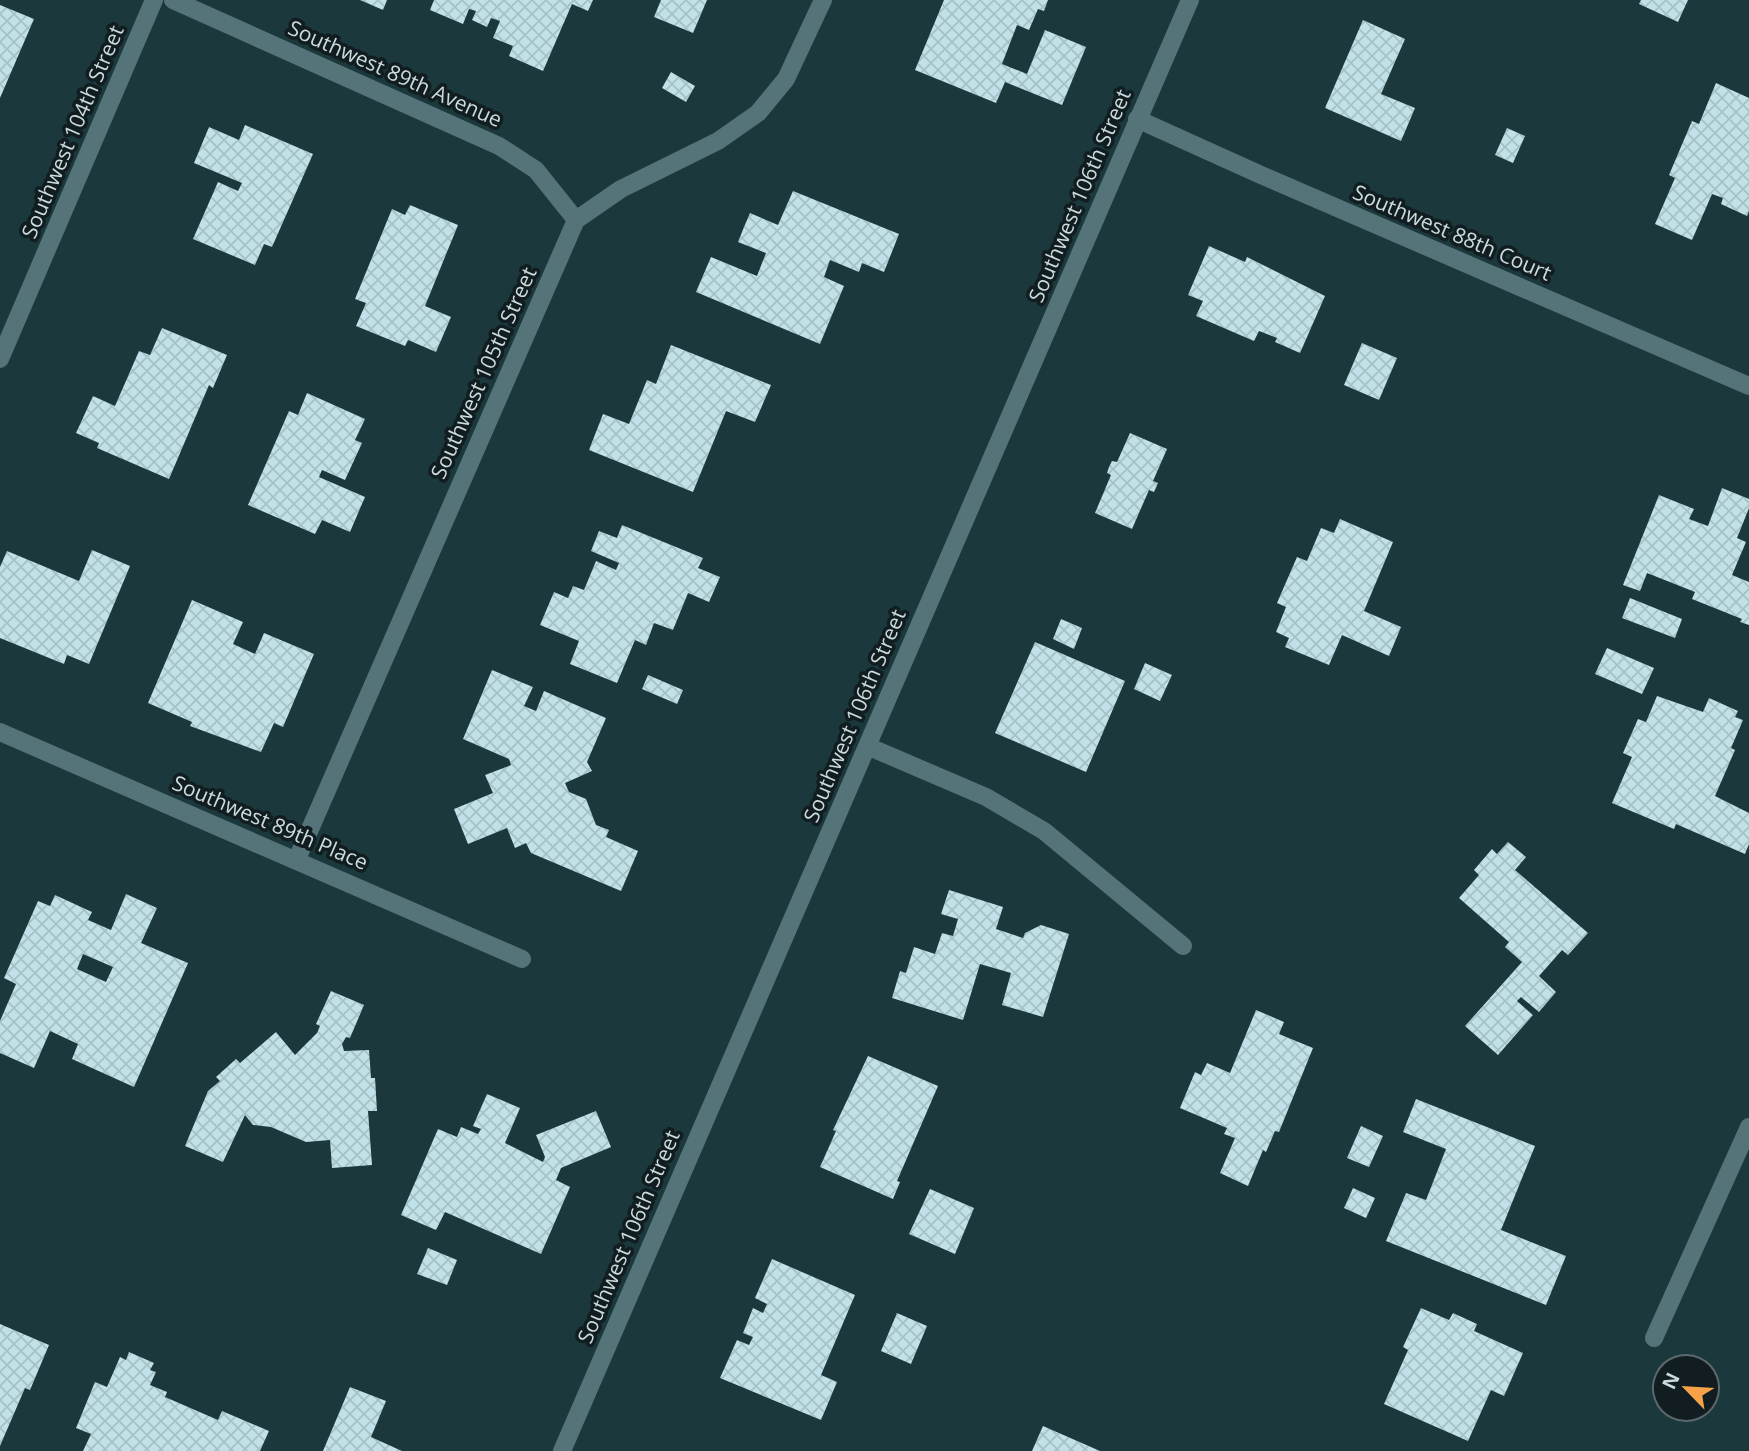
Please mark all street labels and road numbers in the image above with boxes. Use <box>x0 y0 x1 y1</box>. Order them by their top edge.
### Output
street label: Southwest 89th Avenue <box>284 13 507 133</box>
street label: Southwest 104th Street <box>14 21 130 242</box>
street label: Southwest 106th Street <box>1021 85 1137 306</box>
street label: Southwest 88th Court <box>1349 178 1556 287</box>
street label: Southwest 105th Street <box>424 262 542 483</box>
street label: Southwest 106th Street <box>796 605 912 826</box>
street label: Southwest 89th Place <box>168 768 372 876</box>
street label: Southwest 106th Street <box>570 1126 686 1347</box>

